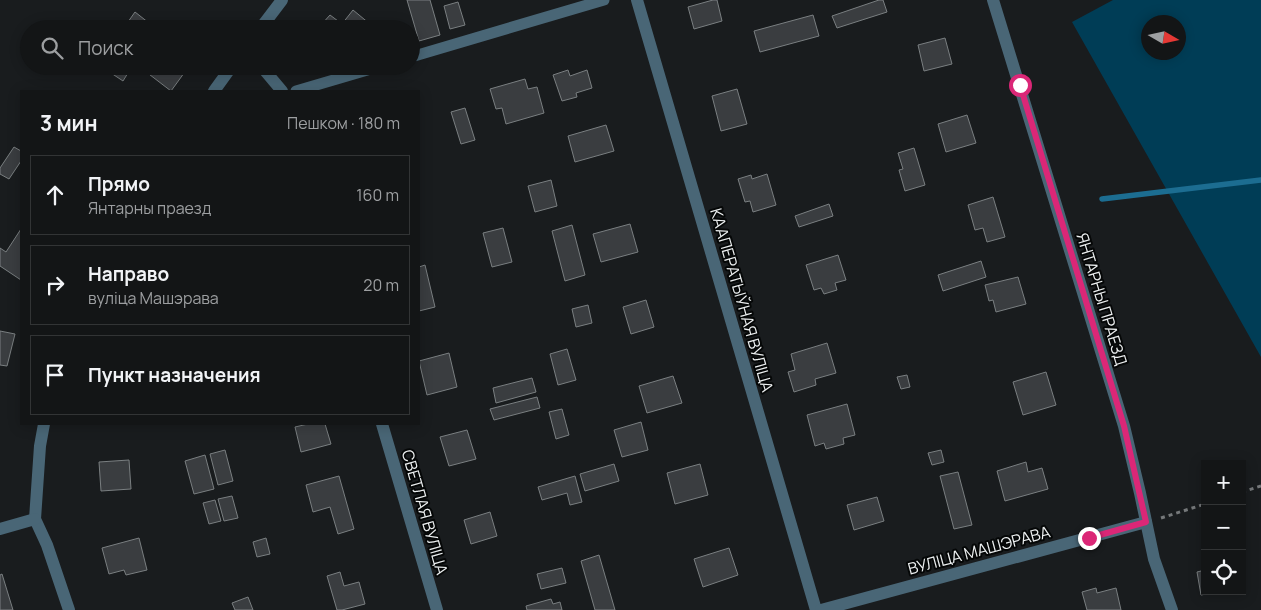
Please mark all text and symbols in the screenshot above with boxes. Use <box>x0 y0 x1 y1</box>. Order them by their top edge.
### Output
north arrow <box>1141 15 1186 60</box>
search box <box>20 20 420 75</box>
icon: search <box>38 34 66 62</box>
text: Поиск <box>78 35 133 61</box>
route start <box>1009 74 1032 97</box>
text: 3 мин <box>40 109 97 137</box>
text: Пешком · 180 m <box>287 112 400 134</box>
text: Прямо <box>88 171 150 197</box>
icon: ahead <box>41 181 69 209</box>
text: 160 m <box>356 184 399 206</box>
text: Янтарны праезд <box>88 197 211 219</box>
street label: КААПЕРАТЫЎНАЯ ВУЛІЦА <box>705 206 779 394</box>
street label: ЯНТАРНЫ ПРАЕЗД <box>1071 230 1133 368</box>
text: Направо <box>88 261 169 287</box>
icon: right <box>41 271 69 299</box>
text: 20 m <box>363 274 399 296</box>
text: вуліца Машэрава <box>88 287 219 309</box>
icon: arrive <box>41 361 69 389</box>
text: Пункт назначения <box>88 362 261 388</box>
street label: СВЕТЛАЯ ВУЛІЦА <box>397 447 453 577</box>
map controls <box>1201 460 1246 595</box>
button: + <box>1201 460 1246 505</box>
button: − <box>1201 505 1246 550</box>
street label: ВУЛІЦА МАШЭРАВА <box>905 520 1053 580</box>
route end <box>1078 527 1101 550</box>
button: locate <box>1201 550 1246 595</box>

